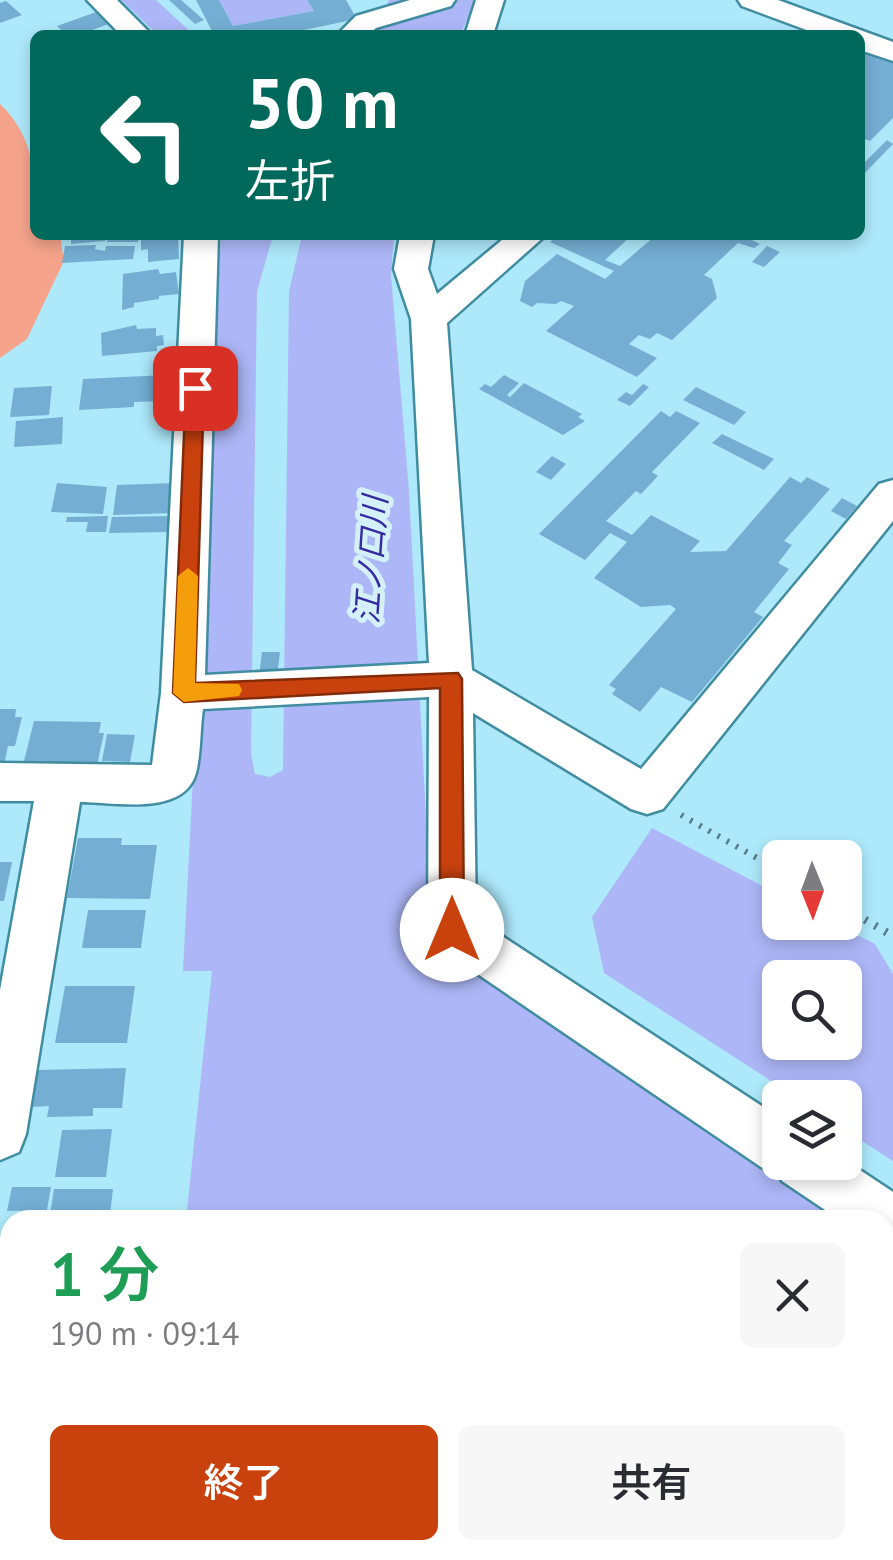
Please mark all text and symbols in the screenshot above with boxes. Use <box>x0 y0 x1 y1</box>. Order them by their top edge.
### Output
text: 50 m <box>245 57 398 147</box>
icon: left <box>80 70 210 200</box>
text: 左折 <box>245 151 335 209</box>
pin <box>153 346 238 431</box>
icon: arrive <box>168 361 223 416</box>
water label: 江ノ口川 <box>345 492 396 625</box>
north arrow <box>762 840 862 940</box>
map controls <box>762 840 862 1180</box>
position arrow <box>400 878 504 982</box>
button: search <box>762 960 862 1060</box>
button: layers <box>762 1080 862 1180</box>
text: 1 分 <box>50 1235 159 1313</box>
button: close <box>740 1243 845 1348</box>
text: 190 m · 09:14 <box>50 1312 239 1354</box>
button: 終了 <box>50 1425 438 1540</box>
button: 共有 <box>458 1425 845 1540</box>

